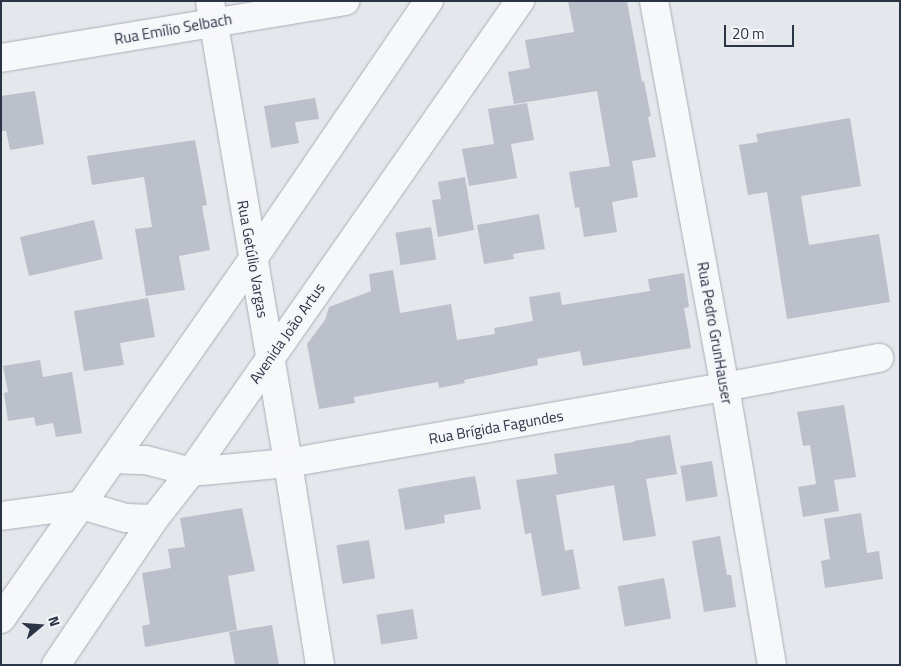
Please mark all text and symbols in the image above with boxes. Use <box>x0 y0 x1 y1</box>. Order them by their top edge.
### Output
street label: Rua Emílio Selbach <box>113 10 233 48</box>
scale bar <box>726 15 796 47</box>
text: 20 m <box>732 22 765 45</box>
street label: Rua Getúlio Vargas <box>234 199 272 319</box>
street label: Rua Pedro GrunHauser <box>694 260 736 406</box>
street label: Avenida João Artus <box>246 279 328 387</box>
street label: Rua Brígida Fagundes <box>427 406 565 448</box>
north arrow <box>15 601 65 651</box>
text: N <box>43 613 66 629</box>

